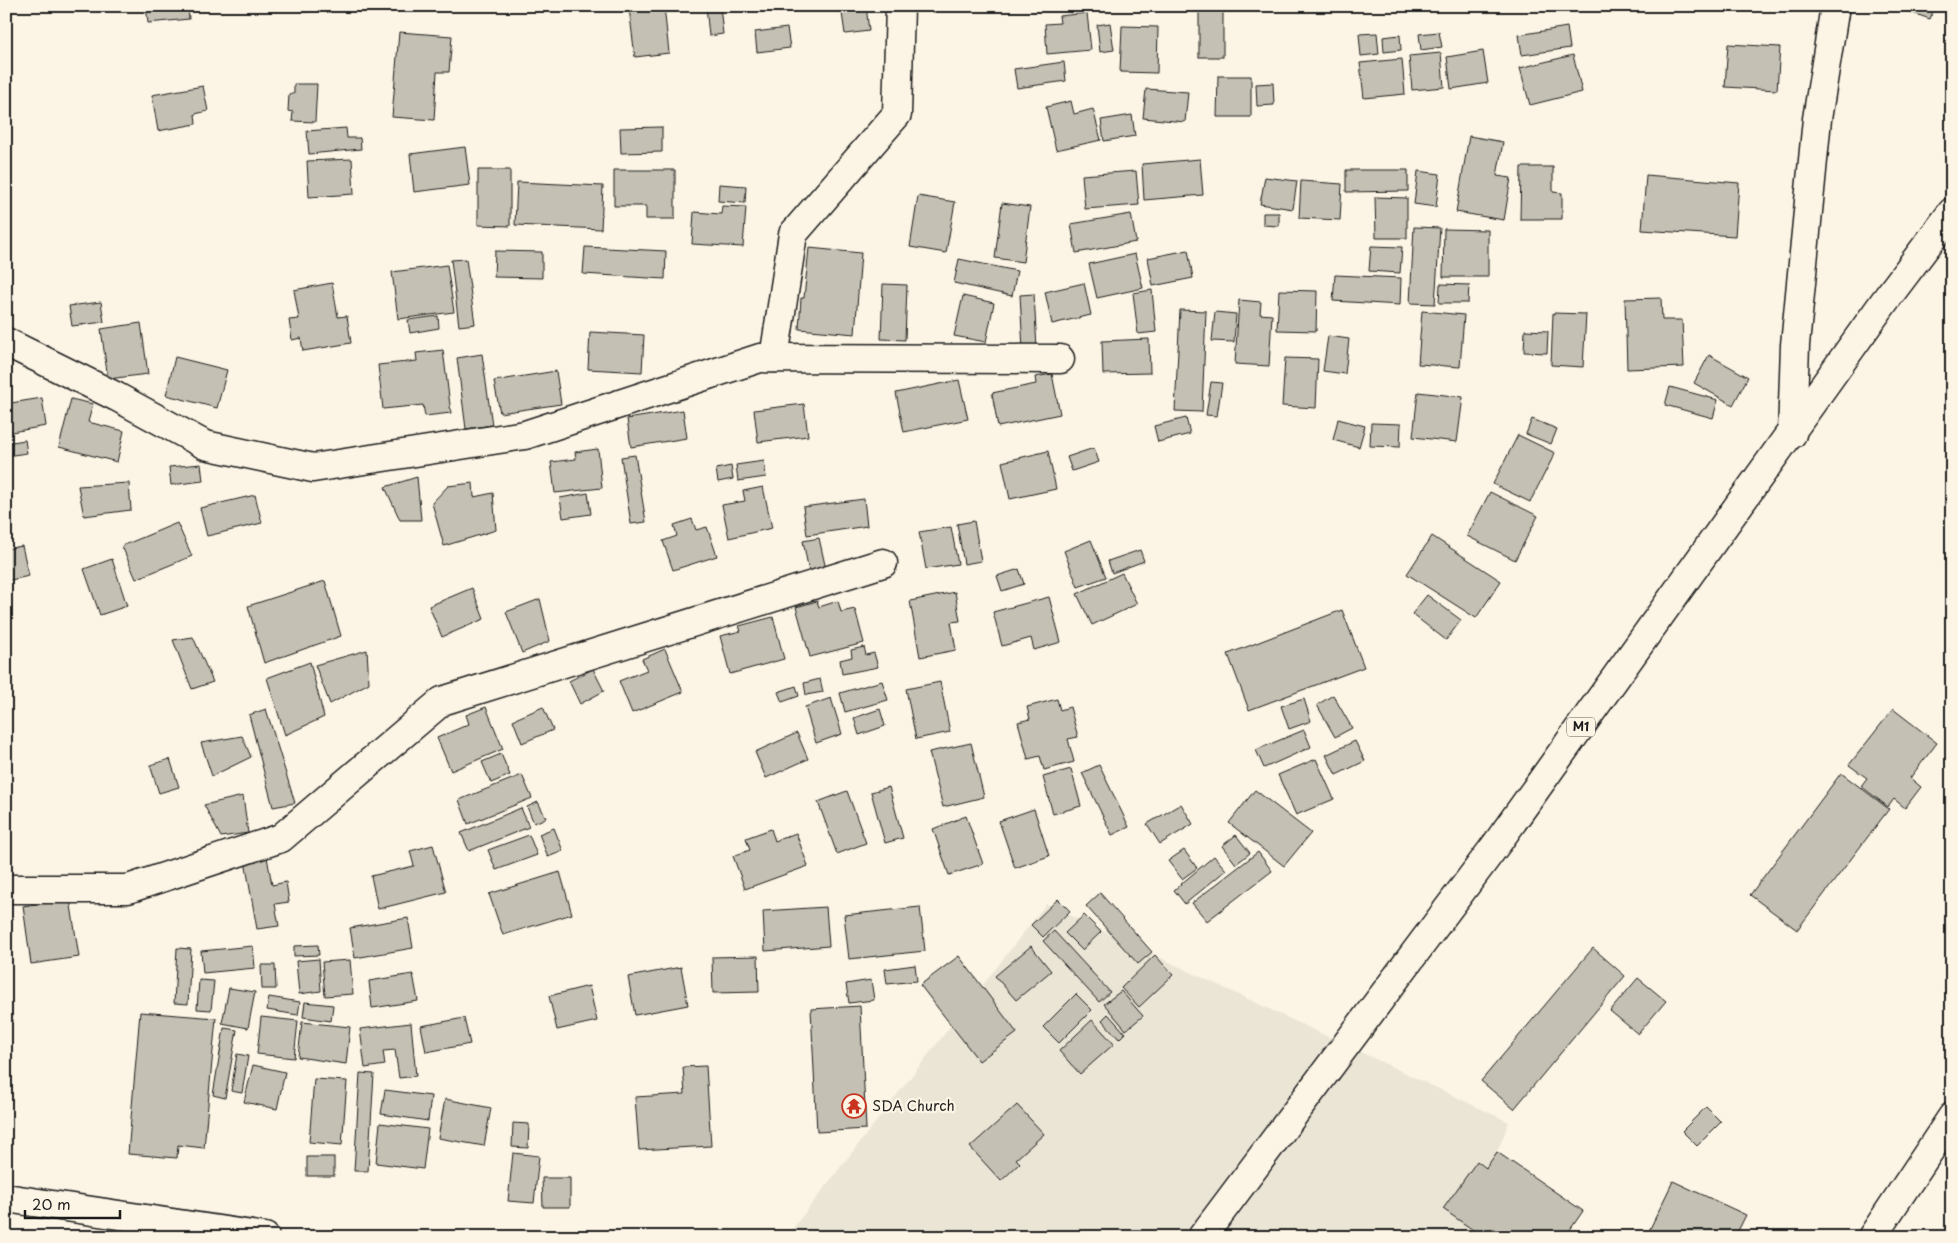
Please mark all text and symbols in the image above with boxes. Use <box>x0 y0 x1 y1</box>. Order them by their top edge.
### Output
road number: M1 <box>1567 718 1595 736</box>
temple icon: SDA Church <box>841 1093 867 1119</box>
place label: SDA Church <box>872 1095 955 1116</box>
scale bar <box>25 1188 120 1220</box>
text: 20 m <box>32 1192 71 1215</box>

